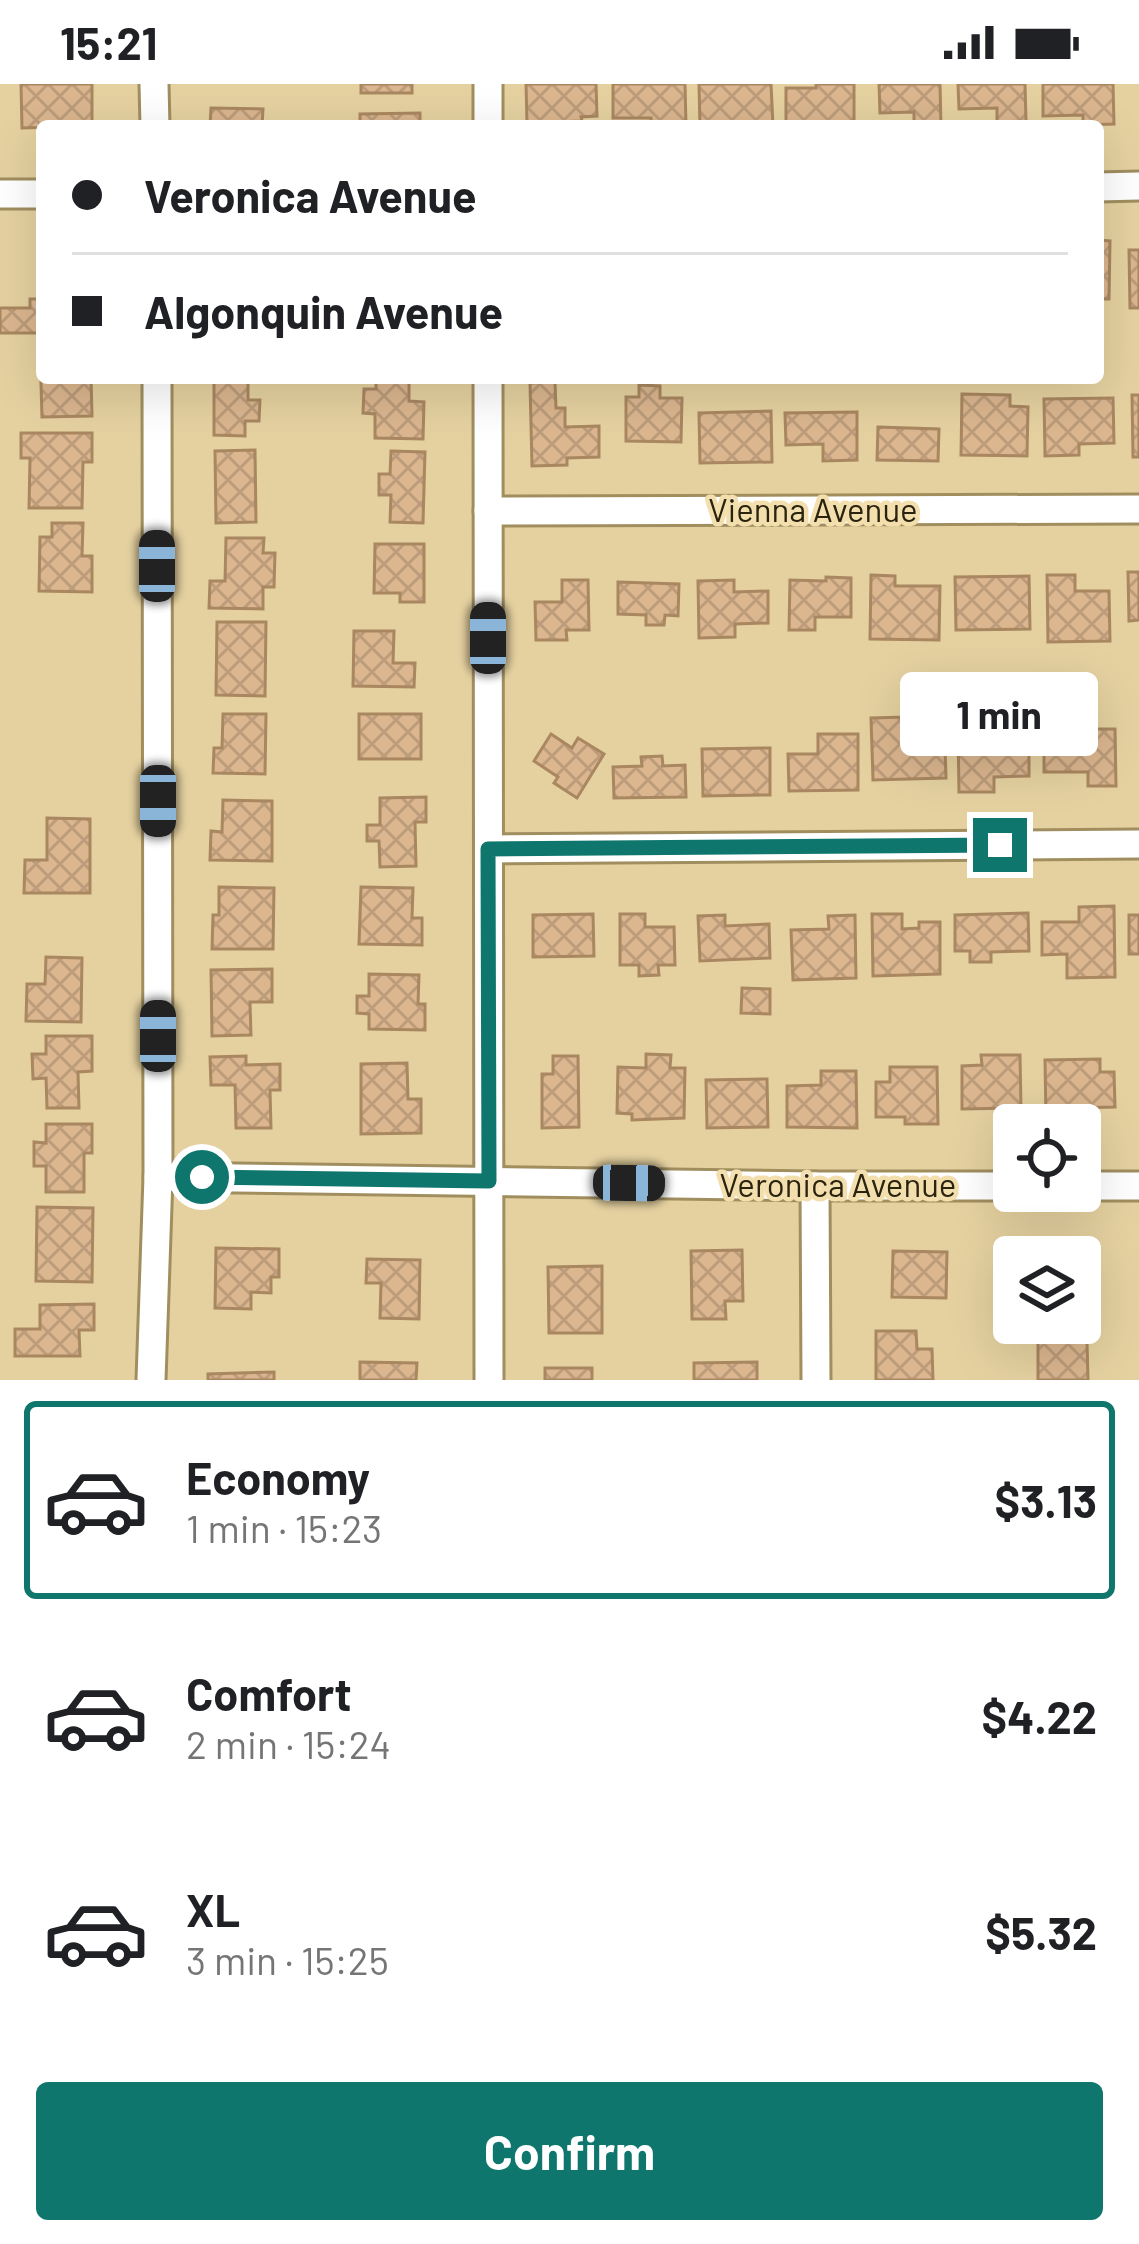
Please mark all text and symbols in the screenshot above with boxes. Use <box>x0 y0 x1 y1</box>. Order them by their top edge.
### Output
text: 15:21 <box>60 15 157 69</box>
text: Veronica Avenue <box>144 168 477 222</box>
text: Algonquin Avenue <box>144 284 503 338</box>
street label: Vienna Avenue <box>708 489 918 529</box>
car <box>139 530 175 602</box>
car <box>470 602 506 674</box>
callout: 1 min <box>901 671 1099 755</box>
text: 1 min <box>956 690 1042 737</box>
car <box>140 765 176 837</box>
route end <box>973 818 1027 872</box>
car <box>140 1000 176 1072</box>
map controls <box>993 1104 1101 1344</box>
button: locate <box>993 1104 1101 1212</box>
route start <box>175 1150 229 1204</box>
car <box>593 1164 665 1202</box>
street label: Veronica Avenue <box>720 1164 956 1204</box>
button: layers <box>993 1236 1101 1344</box>
icon: car <box>42 1446 150 1554</box>
text: Economy <box>186 1450 370 1504</box>
text: $3.13 <box>995 1473 1097 1527</box>
text: 1 min · 15:23 <box>186 1504 382 1551</box>
icon: car <box>42 1662 150 1770</box>
text: Comfort <box>186 1666 352 1720</box>
text: $4.22 <box>981 1689 1097 1743</box>
text: 2 min · 15:24 <box>186 1720 391 1767</box>
icon: car <box>42 1878 150 1986</box>
text: XL <box>186 1882 240 1936</box>
text: $5.32 <box>985 1905 1097 1959</box>
text: 3 min · 15:25 <box>186 1936 389 1983</box>
button: Confirm <box>36 2082 1103 2220</box>

